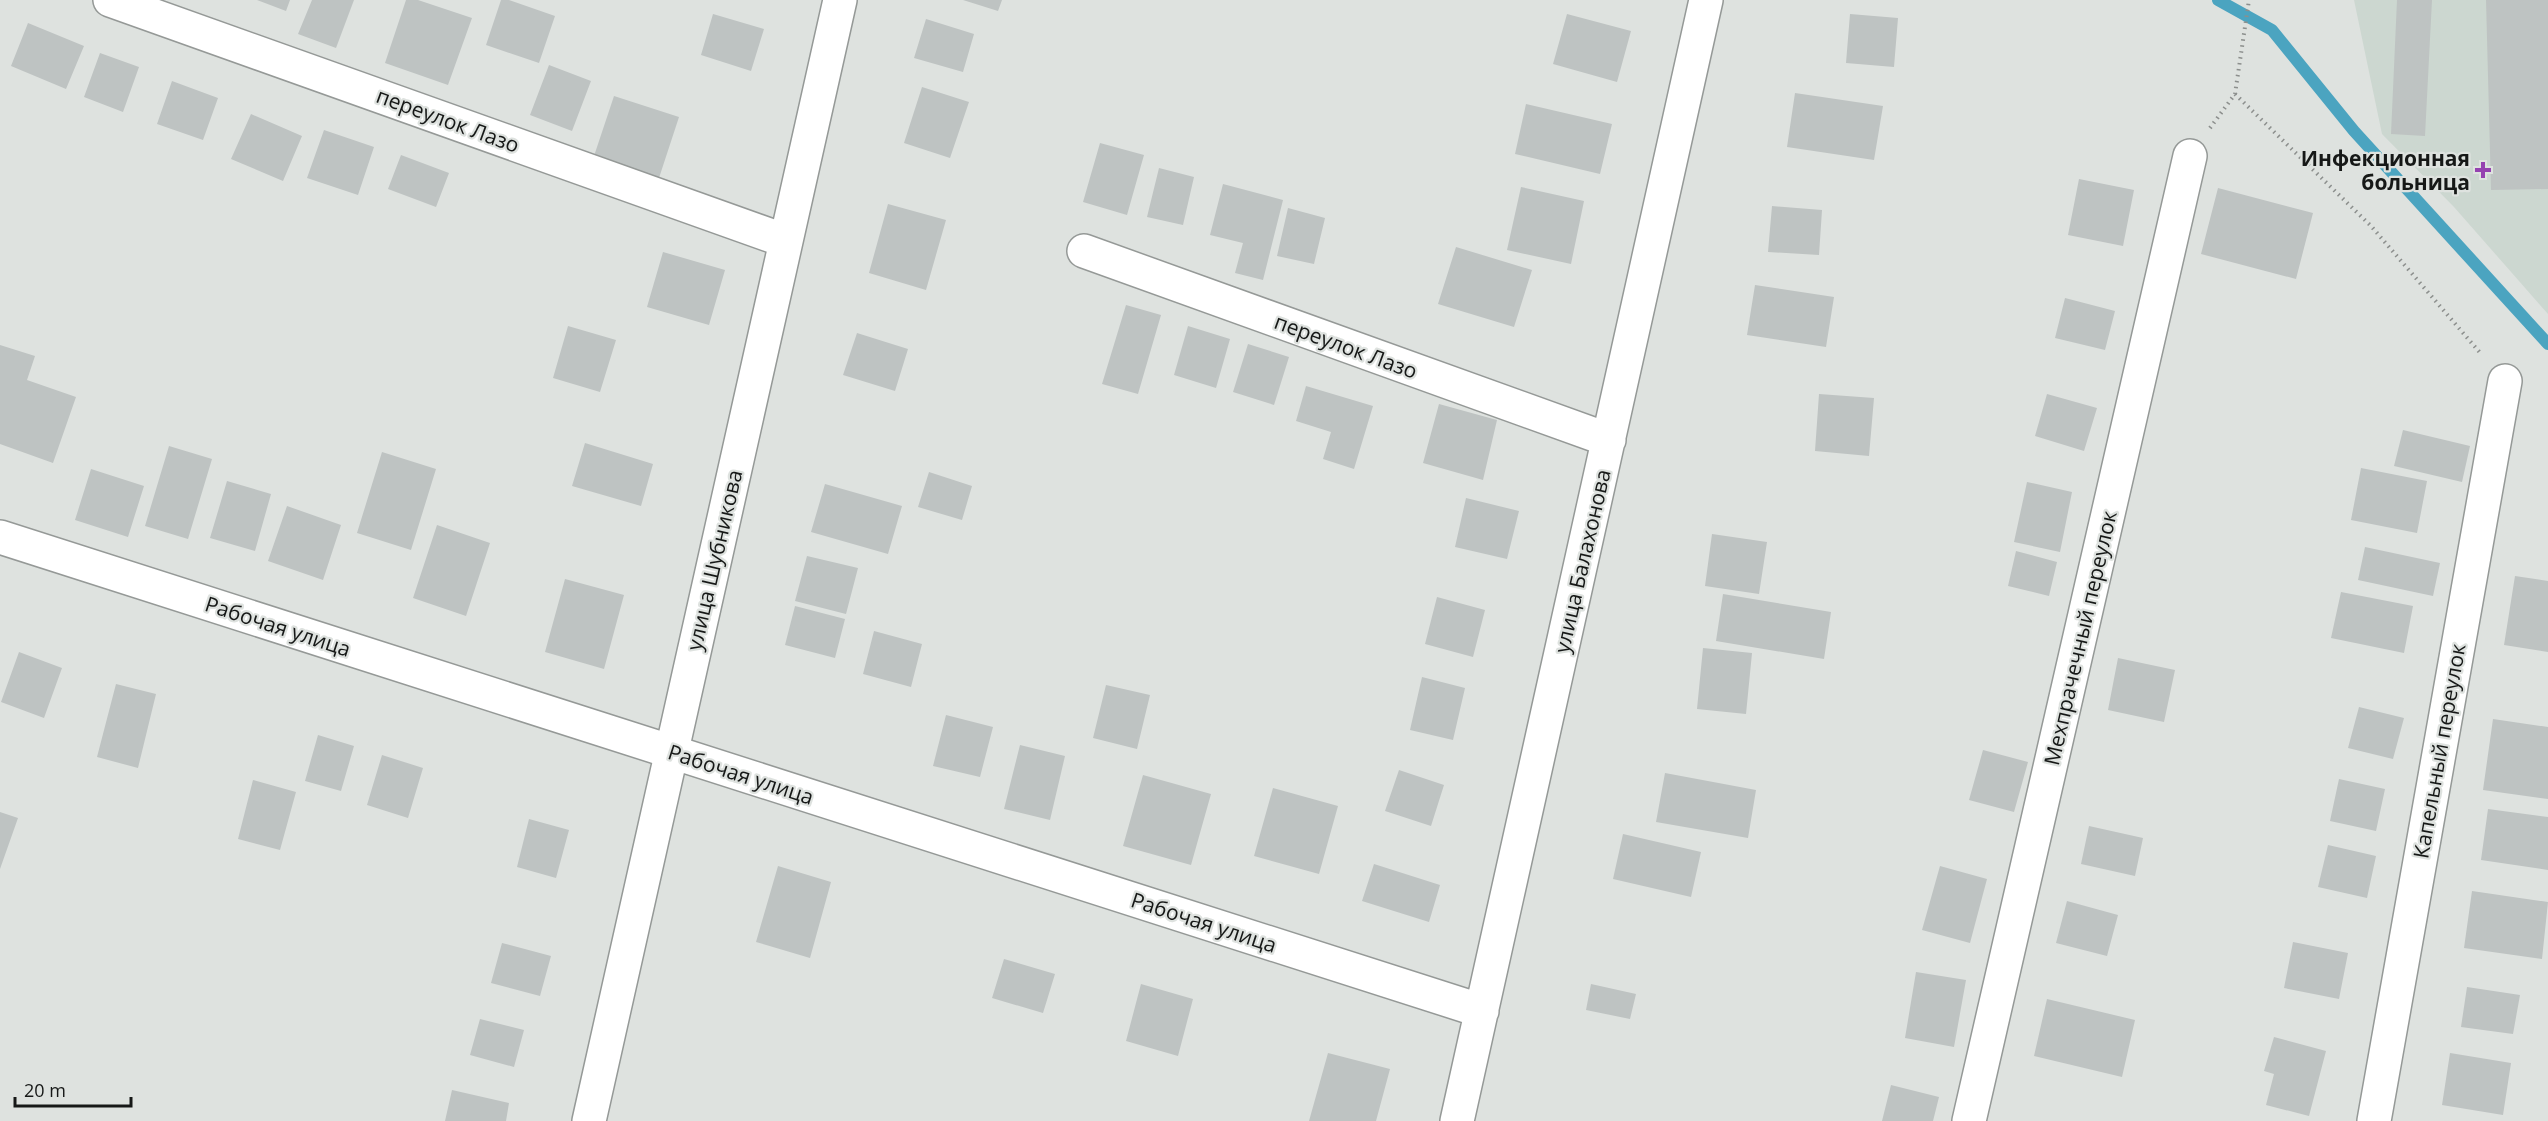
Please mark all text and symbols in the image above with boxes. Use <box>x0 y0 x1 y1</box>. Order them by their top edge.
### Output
street label: переулок Лазо <box>373 81 523 159</box>
place label: Инфекционная больница <box>2301 144 2470 196</box>
marker: Инфекционная больница <box>2474 161 2492 179</box>
street label: переулок Лазо <box>1271 307 1421 385</box>
street label: улица Балахонова <box>1547 466 1617 656</box>
street label: улица Шубникова <box>680 467 748 653</box>
street label: Мехпрачечный переулок <box>2037 508 2123 768</box>
street label: Рабочая улица <box>202 589 354 663</box>
street label: Капельный переулок <box>2406 641 2472 860</box>
street label: Рабочая улица <box>665 737 817 811</box>
street label: Рабочая улица <box>1128 885 1280 959</box>
scale bar <box>15 1070 130 1108</box>
text: 20 m <box>24 1078 66 1102</box>

